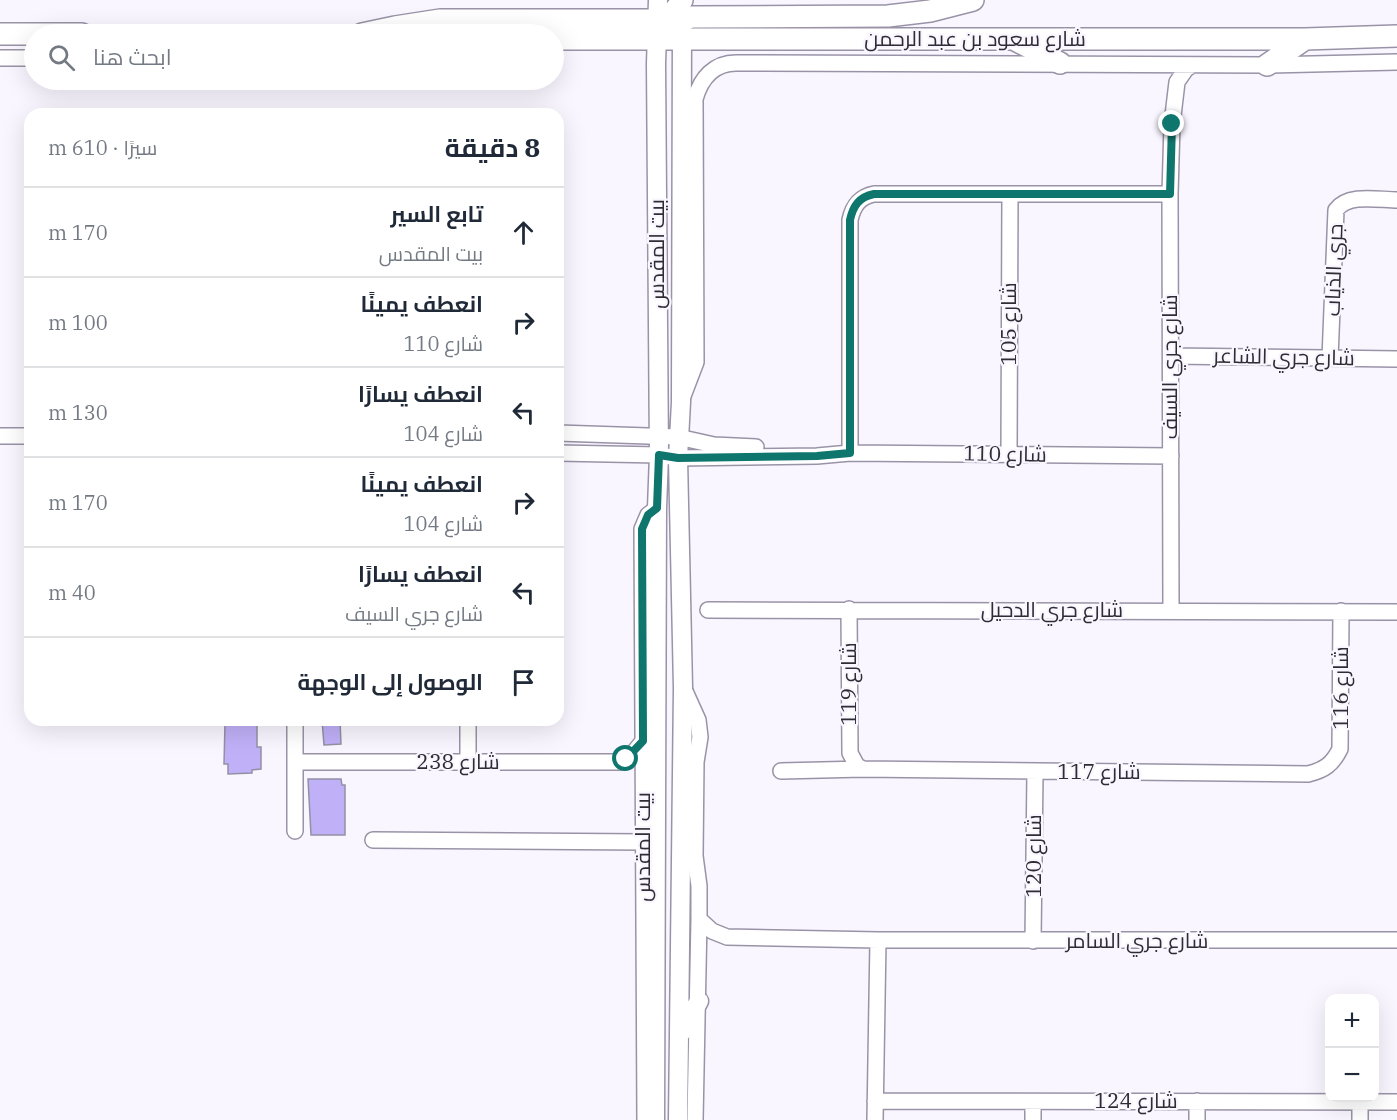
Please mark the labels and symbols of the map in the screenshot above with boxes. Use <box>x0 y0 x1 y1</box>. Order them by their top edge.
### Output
street label: شارع سعود بن عبد الرحمن <box>864 24 1086 53</box>
route end <box>1158 110 1184 136</box>
street label: بيت المقدس <box>642 199 670 309</box>
street label: جري الذياب <box>1317 223 1352 317</box>
street label: شارع 105 <box>994 282 1023 366</box>
street label: شارع جري السيف <box>1155 294 1186 440</box>
street label: شارع جري الشاعر <box>1212 341 1355 374</box>
street label: شارع 110 <box>963 438 1047 469</box>
street label: شارع جري الدحيل <box>981 595 1123 626</box>
street label: شارع 119 <box>834 642 863 726</box>
street label: شارع 116 <box>1326 646 1355 730</box>
route start <box>612 745 638 771</box>
street label: شارع 238 <box>416 747 500 776</box>
street label: شارع 117 <box>1057 757 1141 786</box>
street label: بيت المقدس <box>628 792 656 902</box>
street label: شارع 120 <box>1019 814 1048 898</box>
street label: شارع جري السامر <box>1065 926 1208 957</box>
street label: شارع 124 <box>1094 1086 1178 1115</box>

